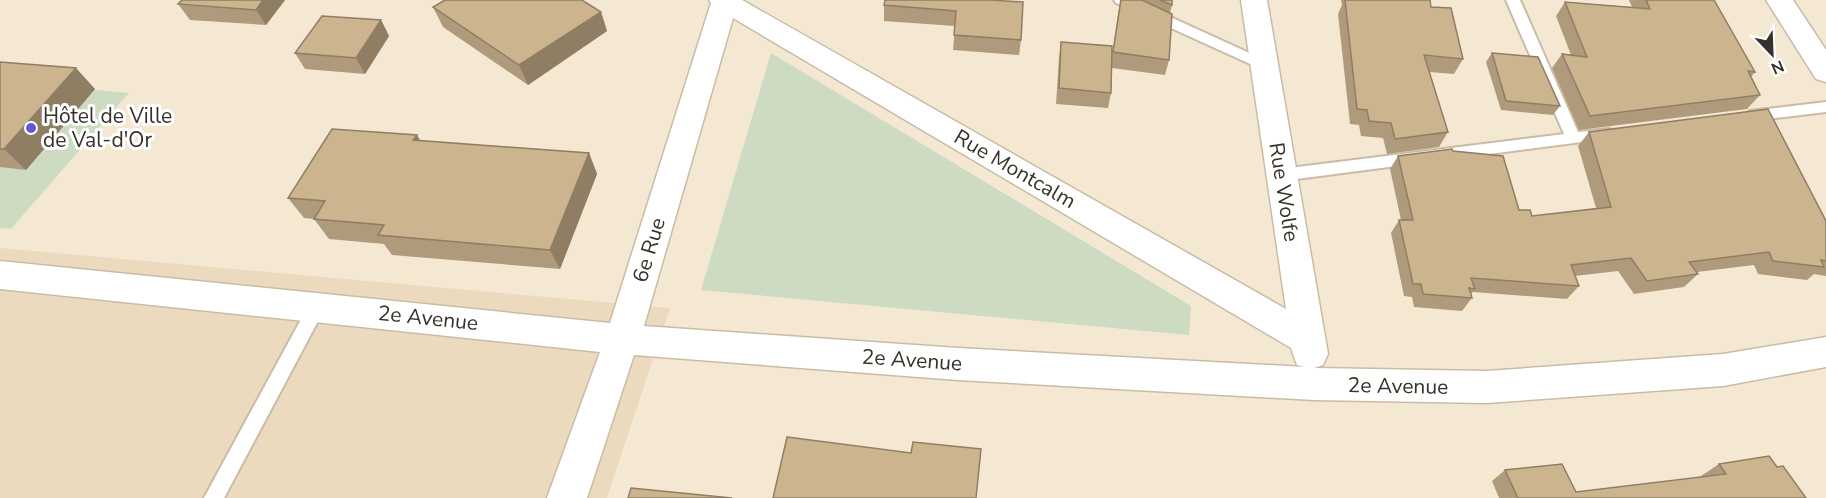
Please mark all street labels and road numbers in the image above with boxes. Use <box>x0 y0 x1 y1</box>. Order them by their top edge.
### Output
street label: Rue Montcalm <box>949 123 1081 215</box>
street label: Rue Wolfe <box>1262 140 1306 244</box>
street label: 6e Rue <box>626 214 672 286</box>
street label: 2e Avenue <box>376 299 480 337</box>
street label: 2e Avenue <box>861 343 963 377</box>
street label: 2e Avenue <box>1347 371 1449 401</box>

